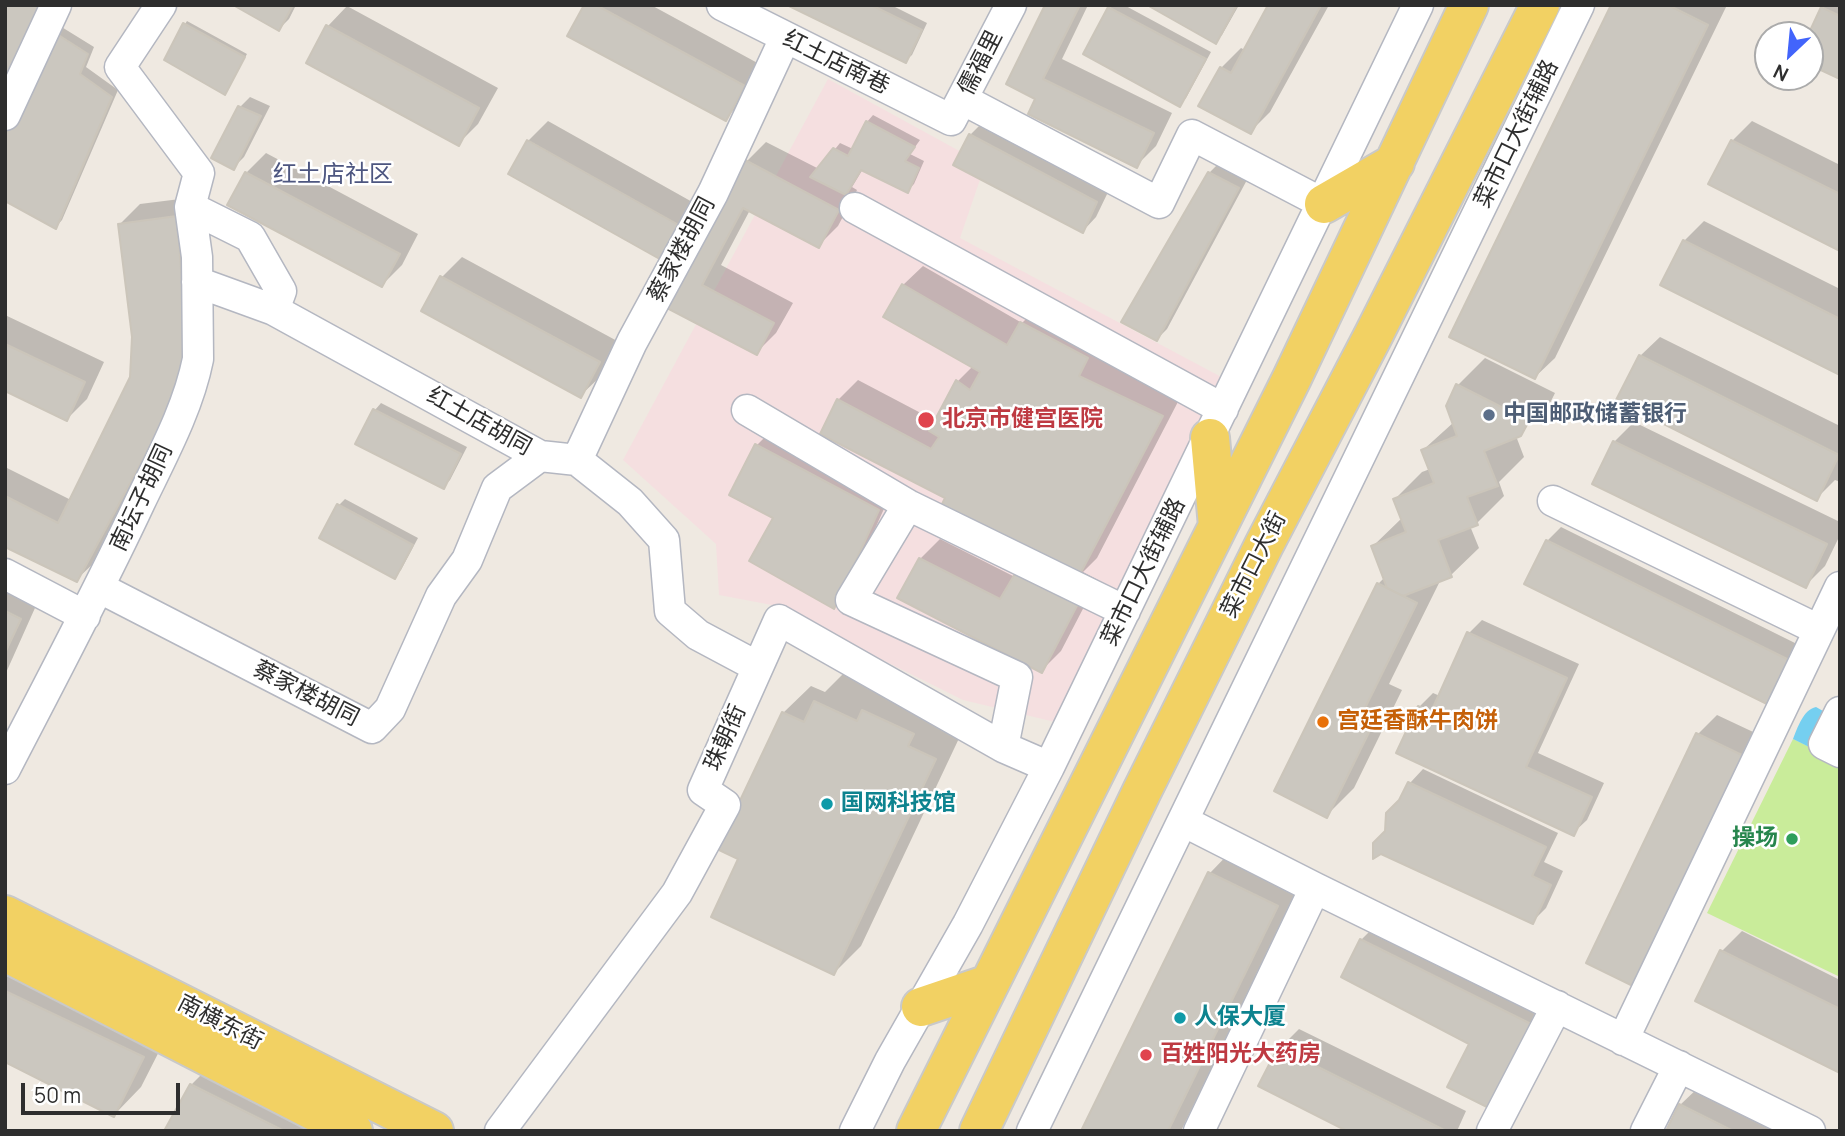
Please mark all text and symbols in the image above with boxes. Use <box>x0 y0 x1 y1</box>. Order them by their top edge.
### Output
north arrow <box>1754 21 1824 91</box>
street label: 红土店南巷 <box>778 25 894 101</box>
street label: 儒福里 <box>953 26 1009 100</box>
street label: 菜市口大街辅路 <box>1469 56 1565 212</box>
text: N <box>1769 58 1793 88</box>
district label: 红土店社区 <box>273 161 393 189</box>
street label: 蔡家楼胡同 <box>643 193 721 307</box>
street label: 红土店胡同 <box>422 382 536 462</box>
place label: 中国邮政储蓄银行 <box>1503 401 1687 429</box>
place label: 北京市健宫医院 <box>942 406 1103 434</box>
marker: 中国邮政储蓄银行 <box>1481 407 1497 423</box>
marker: 北京市健宫医院 <box>916 410 936 430</box>
street label: 南坛子胡同 <box>105 440 179 556</box>
street label: 菜市口大街辅路 <box>1096 494 1192 650</box>
street label: 菜市口大街 <box>1216 508 1292 622</box>
street label: 蔡家楼胡同 <box>249 656 363 732</box>
street label: 珠朝街 <box>699 701 753 775</box>
place label: 宫廷香酥牛肉饼 <box>1337 708 1498 736</box>
marker: 宫廷香酥牛肉饼 <box>1315 714 1331 730</box>
place label: 国网科技馆 <box>841 790 956 818</box>
marker: 国网科技馆 <box>819 796 835 812</box>
place label: 操场 <box>1732 825 1778 853</box>
marker: 操场 <box>1784 831 1800 847</box>
street label: 南横东街 <box>173 990 267 1056</box>
place label: 人保大厦 <box>1194 1004 1286 1032</box>
marker: 人保大厦 <box>1172 1010 1188 1026</box>
place label: 百姓阳光大药房 <box>1160 1041 1321 1069</box>
marker: 百姓阳光大药房 <box>1138 1047 1154 1063</box>
scale bar <box>24 1070 184 1114</box>
text: 50 m <box>34 1081 81 1109</box>

